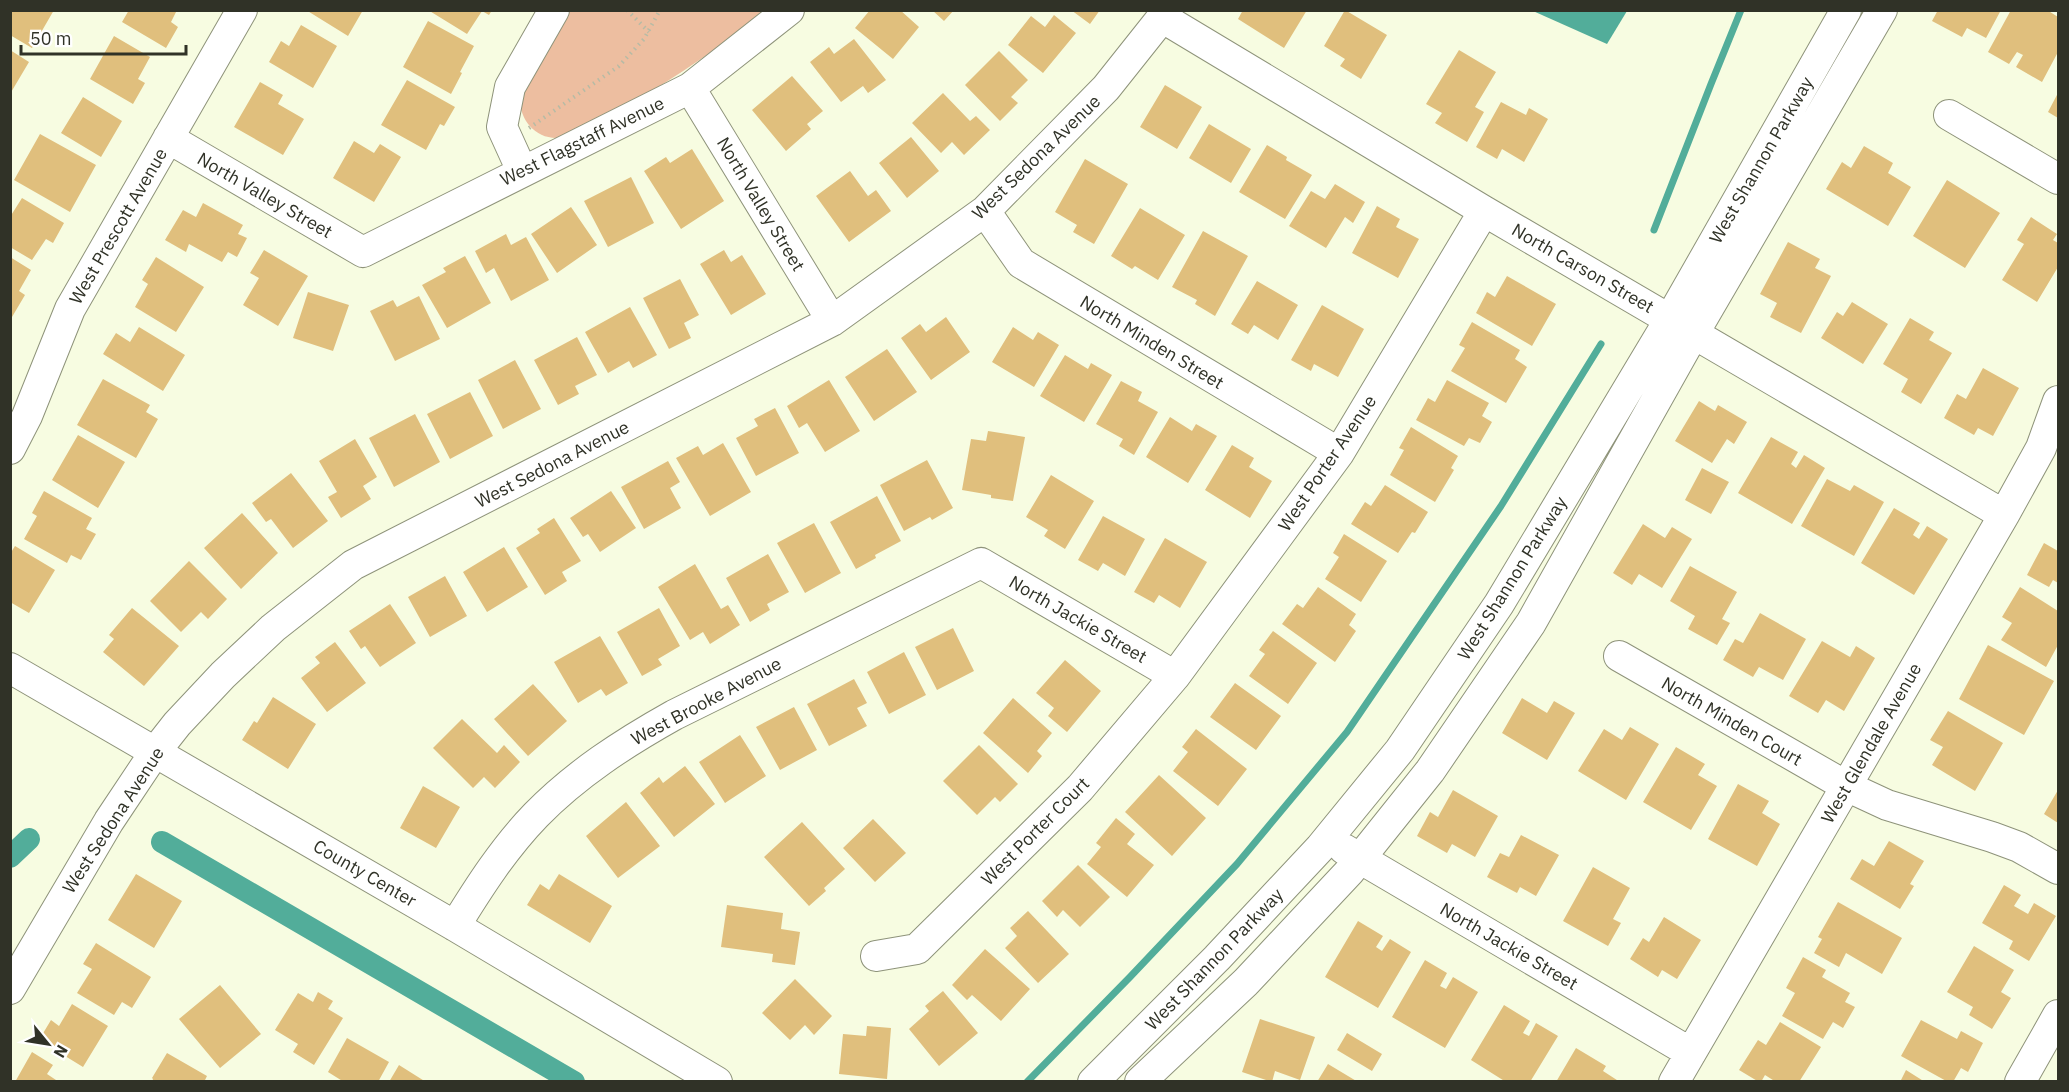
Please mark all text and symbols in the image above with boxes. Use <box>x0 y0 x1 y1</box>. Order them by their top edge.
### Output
scale bar <box>21 18 186 56</box>
text: 50 m <box>30 27 72 50</box>
street label: West Shannon Parkway <box>1704 73 1818 247</box>
street label: West Sedona Avenue <box>967 90 1105 224</box>
street label: West Flagstaff Avenue <box>496 91 668 191</box>
street label: North Valley Street <box>712 133 810 275</box>
street label: West Prescott Avenue <box>64 144 172 308</box>
street label: North Valley Street <box>193 147 337 243</box>
street label: North Carson Street <box>1508 218 1658 318</box>
street label: North Minden Street <box>1076 290 1228 394</box>
street label: West Porter Avenue <box>1273 390 1381 535</box>
street label: West Sedona Avenue <box>471 415 633 513</box>
street label: West Shannon Parkway <box>1452 492 1572 664</box>
street label: North Jackie Street <box>1005 570 1151 668</box>
street label: West Brooke Avenue <box>627 652 785 750</box>
street label: West Glendale Avenue <box>1816 659 1926 827</box>
street label: North Minden Court <box>1657 671 1807 771</box>
street label: West Sedona Avenue <box>57 742 169 898</box>
street label: West Porter Court <box>976 772 1094 890</box>
street label: County Center <box>309 834 421 912</box>
street label: West Shannon Parkway <box>1140 883 1288 1035</box>
street label: North Jackie Street <box>1436 897 1582 995</box>
north arrow <box>18 1014 78 1074</box>
text: N <box>49 1041 73 1062</box>

